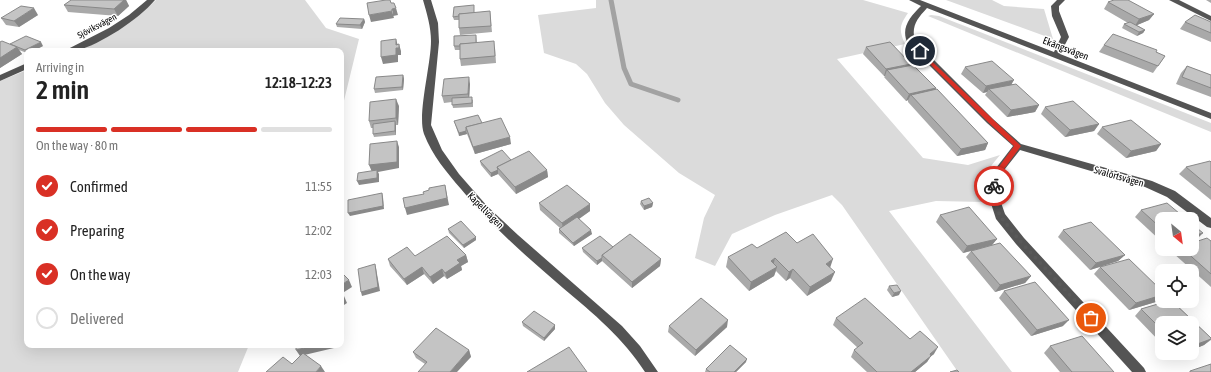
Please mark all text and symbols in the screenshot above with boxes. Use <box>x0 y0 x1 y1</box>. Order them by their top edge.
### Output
street label: Sjöviksvägen <box>76 12 118 40</box>
pin <box>903 34 937 68</box>
street label: Ekängsvägen <box>1041 35 1090 62</box>
icon: home <box>909 40 931 62</box>
text: Arriving in <box>36 60 84 75</box>
text: 12:18–12:23 <box>265 74 332 91</box>
text: 2 min <box>36 75 89 105</box>
text: On the way · 80 m <box>36 138 118 153</box>
street label: Svalörtsvägen <box>1093 164 1145 189</box>
courier <box>974 166 1014 206</box>
icon: check <box>36 175 58 197</box>
icon: bike <box>983 175 1005 197</box>
text: Confirmed <box>70 178 128 195</box>
text: 11:55 <box>305 179 332 194</box>
street label: Kapellvägen <box>465 190 506 231</box>
north arrow <box>1155 212 1199 256</box>
map controls <box>1155 212 1199 360</box>
icon: check <box>36 219 58 241</box>
text: Preparing <box>70 222 124 239</box>
text: 12:02 <box>305 223 332 238</box>
icon: check <box>36 263 58 285</box>
button: locate <box>1155 264 1199 308</box>
text: On the way <box>70 266 131 283</box>
text: 12:03 <box>305 267 332 282</box>
pin <box>1074 301 1108 335</box>
icon: bag <box>1080 307 1102 329</box>
text: Delivered <box>70 310 124 327</box>
button: layers <box>1155 316 1199 360</box>

